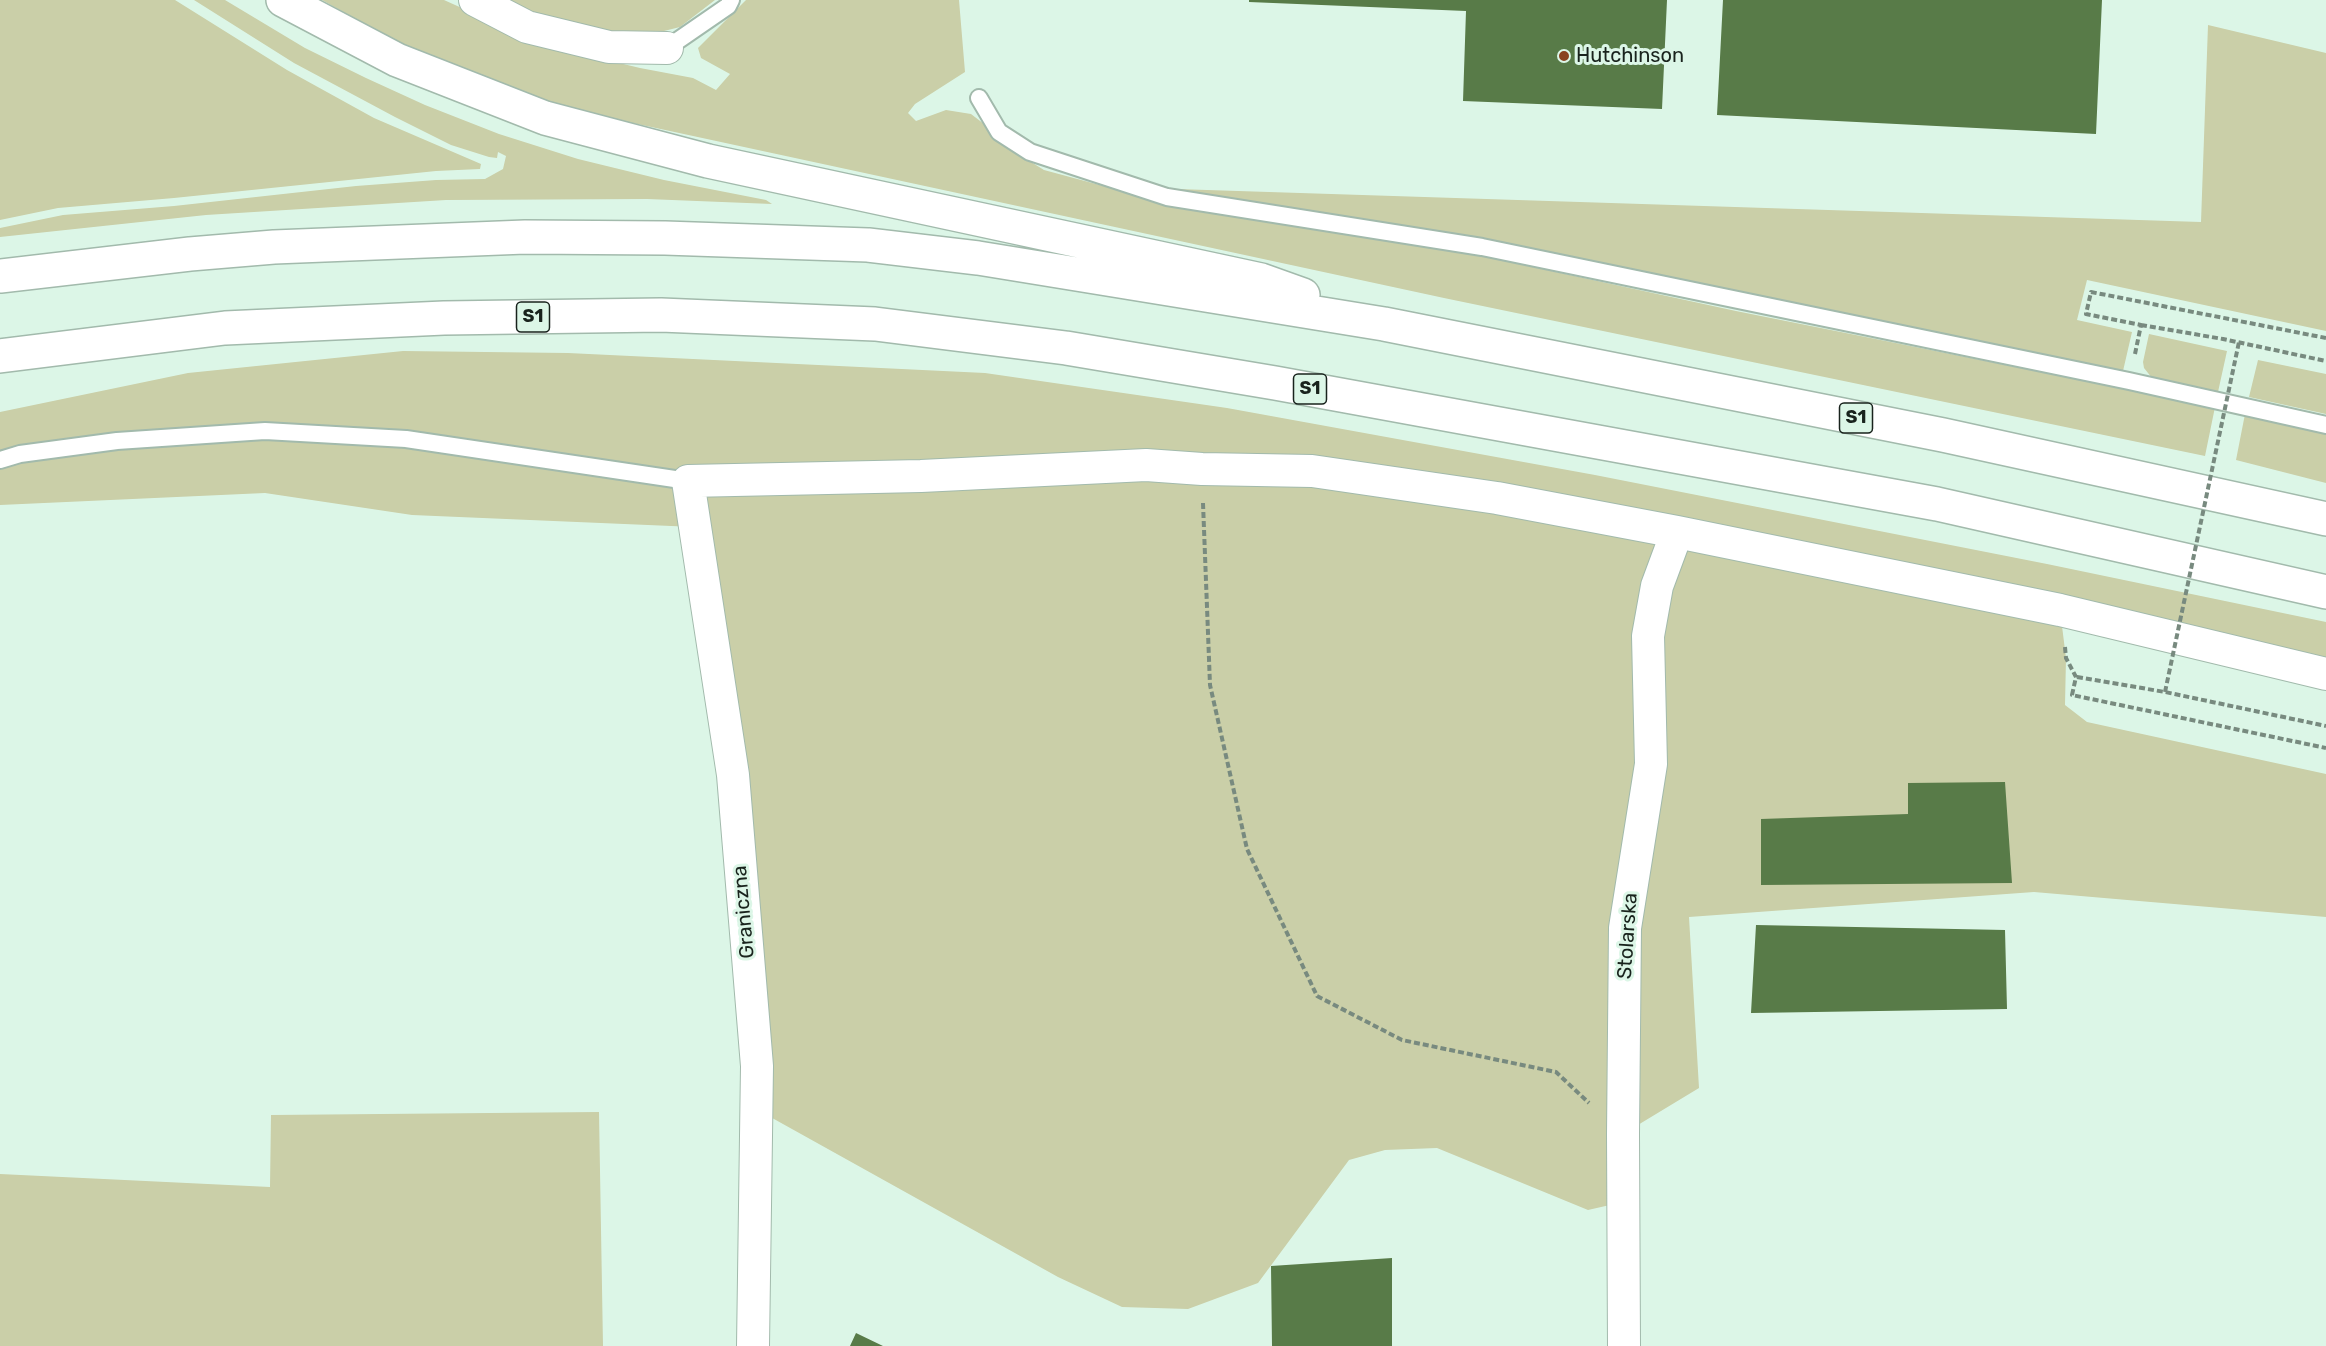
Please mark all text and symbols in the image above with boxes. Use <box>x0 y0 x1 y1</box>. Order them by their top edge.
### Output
place label: Hutchinson <box>1576 44 1684 68</box>
marker: Hutchinson <box>1557 49 1571 63</box>
road number: S1 <box>516 302 550 332</box>
road number: S1 <box>1294 374 1326 404</box>
road number: S1 <box>1840 403 1872 433</box>
street label: Graniczna <box>728 864 760 960</box>
street label: Stolarska <box>1613 892 1643 980</box>

